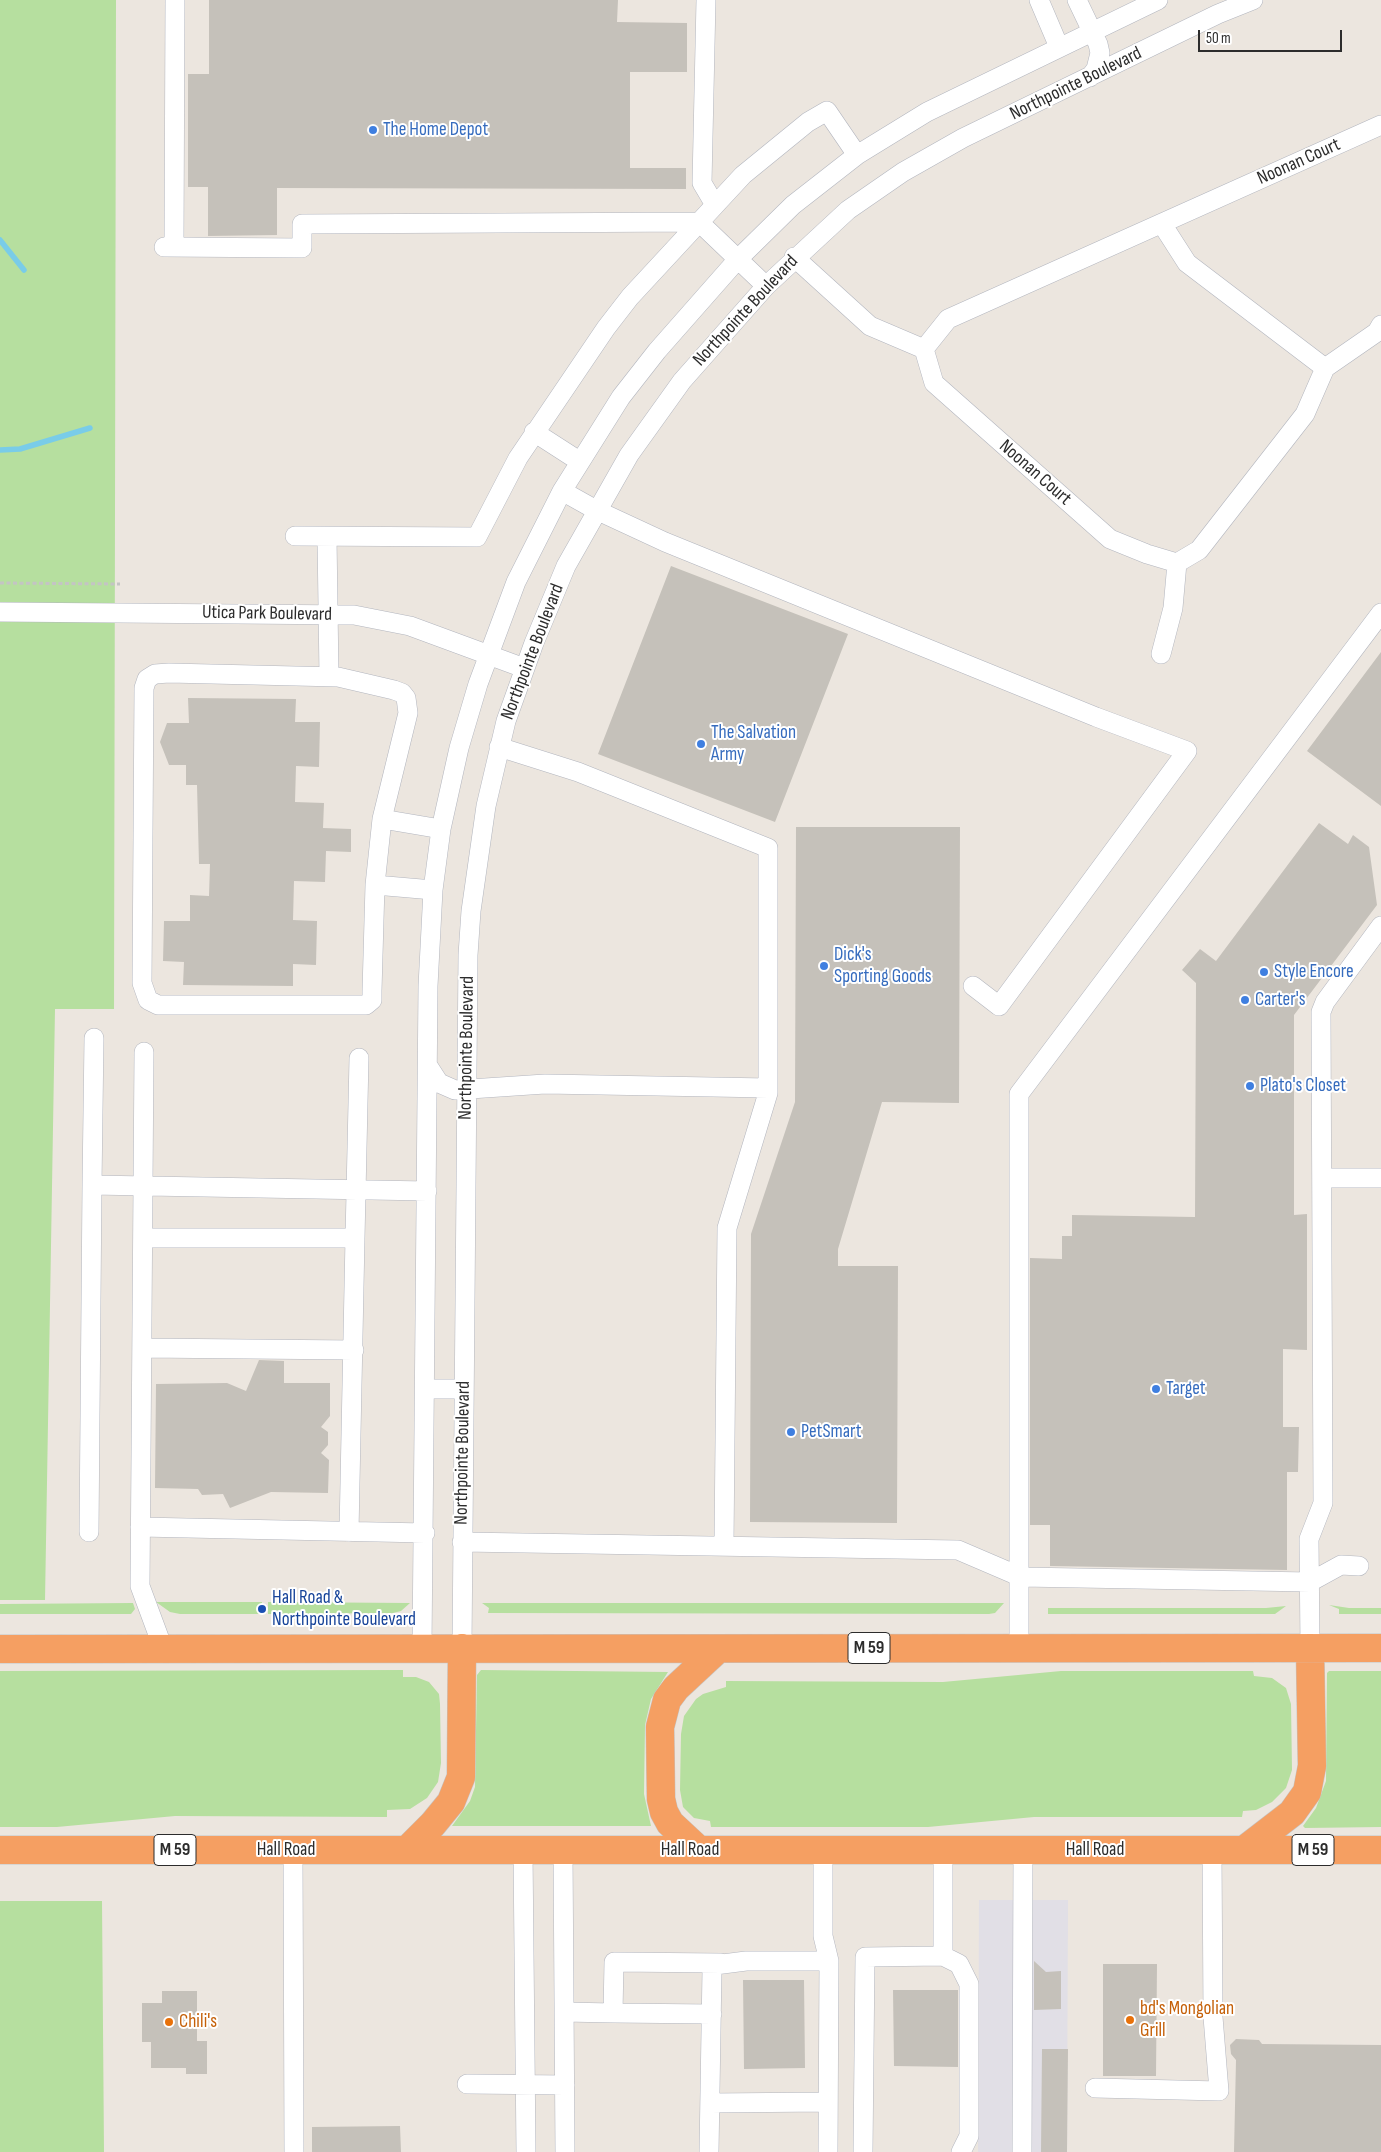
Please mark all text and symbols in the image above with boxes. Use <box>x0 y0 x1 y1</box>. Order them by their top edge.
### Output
scale bar <box>1201 20 1345 52</box>
text: 50 m <box>1206 29 1231 48</box>
street label: Northpointe Boulevard <box>1006 42 1146 126</box>
place label: The Home Depot <box>383 119 488 141</box>
marker: The Home Depot <box>367 124 379 136</box>
street label: Noonan Court <box>1254 134 1344 190</box>
street label: Northpointe Boulevard <box>689 251 803 371</box>
street label: Noonan Court <box>994 435 1076 511</box>
street label: Northpointe Boulevard <box>497 581 569 723</box>
street label: Utica Park Boulevard <box>202 601 332 627</box>
place label: The Salvation Army <box>711 722 796 766</box>
marker: The Salvation Army <box>695 738 707 750</box>
place label: Dick's Sporting Goods <box>834 944 932 988</box>
marker: Dick's Sporting Goods <box>818 960 830 972</box>
place label: Style Encore <box>1274 961 1354 983</box>
marker: Style Encore <box>1258 966 1270 978</box>
street label: Northpointe Boulevard <box>454 976 480 1120</box>
place label: Carter's <box>1255 989 1306 1011</box>
marker: Carter's <box>1239 994 1251 1006</box>
place label: Plato's Closet <box>1260 1075 1346 1097</box>
marker: Plato's Closet <box>1244 1080 1256 1092</box>
place label: Target <box>1166 1378 1206 1400</box>
street label: Northpointe Boulevard <box>450 1381 476 1525</box>
marker: Target <box>1150 1383 1162 1395</box>
place label: PetSmart <box>801 1421 862 1443</box>
marker: PetSmart <box>785 1426 797 1438</box>
place label: Hall Road & Northpointe Boulevard <box>272 1587 416 1631</box>
marker: Hall Road & Northpointe Boulevard <box>256 1603 268 1615</box>
road number: M 59 <box>848 1632 890 1664</box>
road number: M 59 <box>154 1834 196 1866</box>
road number: M 59 <box>1292 1834 1334 1866</box>
street label: Hall Road <box>257 1839 315 1861</box>
street label: Hall Road <box>661 1839 719 1861</box>
street label: Hall Road <box>1066 1839 1124 1861</box>
place label: bd's Mongolian Grill <box>1140 1998 1234 2042</box>
place label: Chili's <box>179 2011 217 2033</box>
marker: bd's Mongolian Grill <box>1124 2014 1136 2026</box>
marker: Chili's <box>163 2016 175 2028</box>

